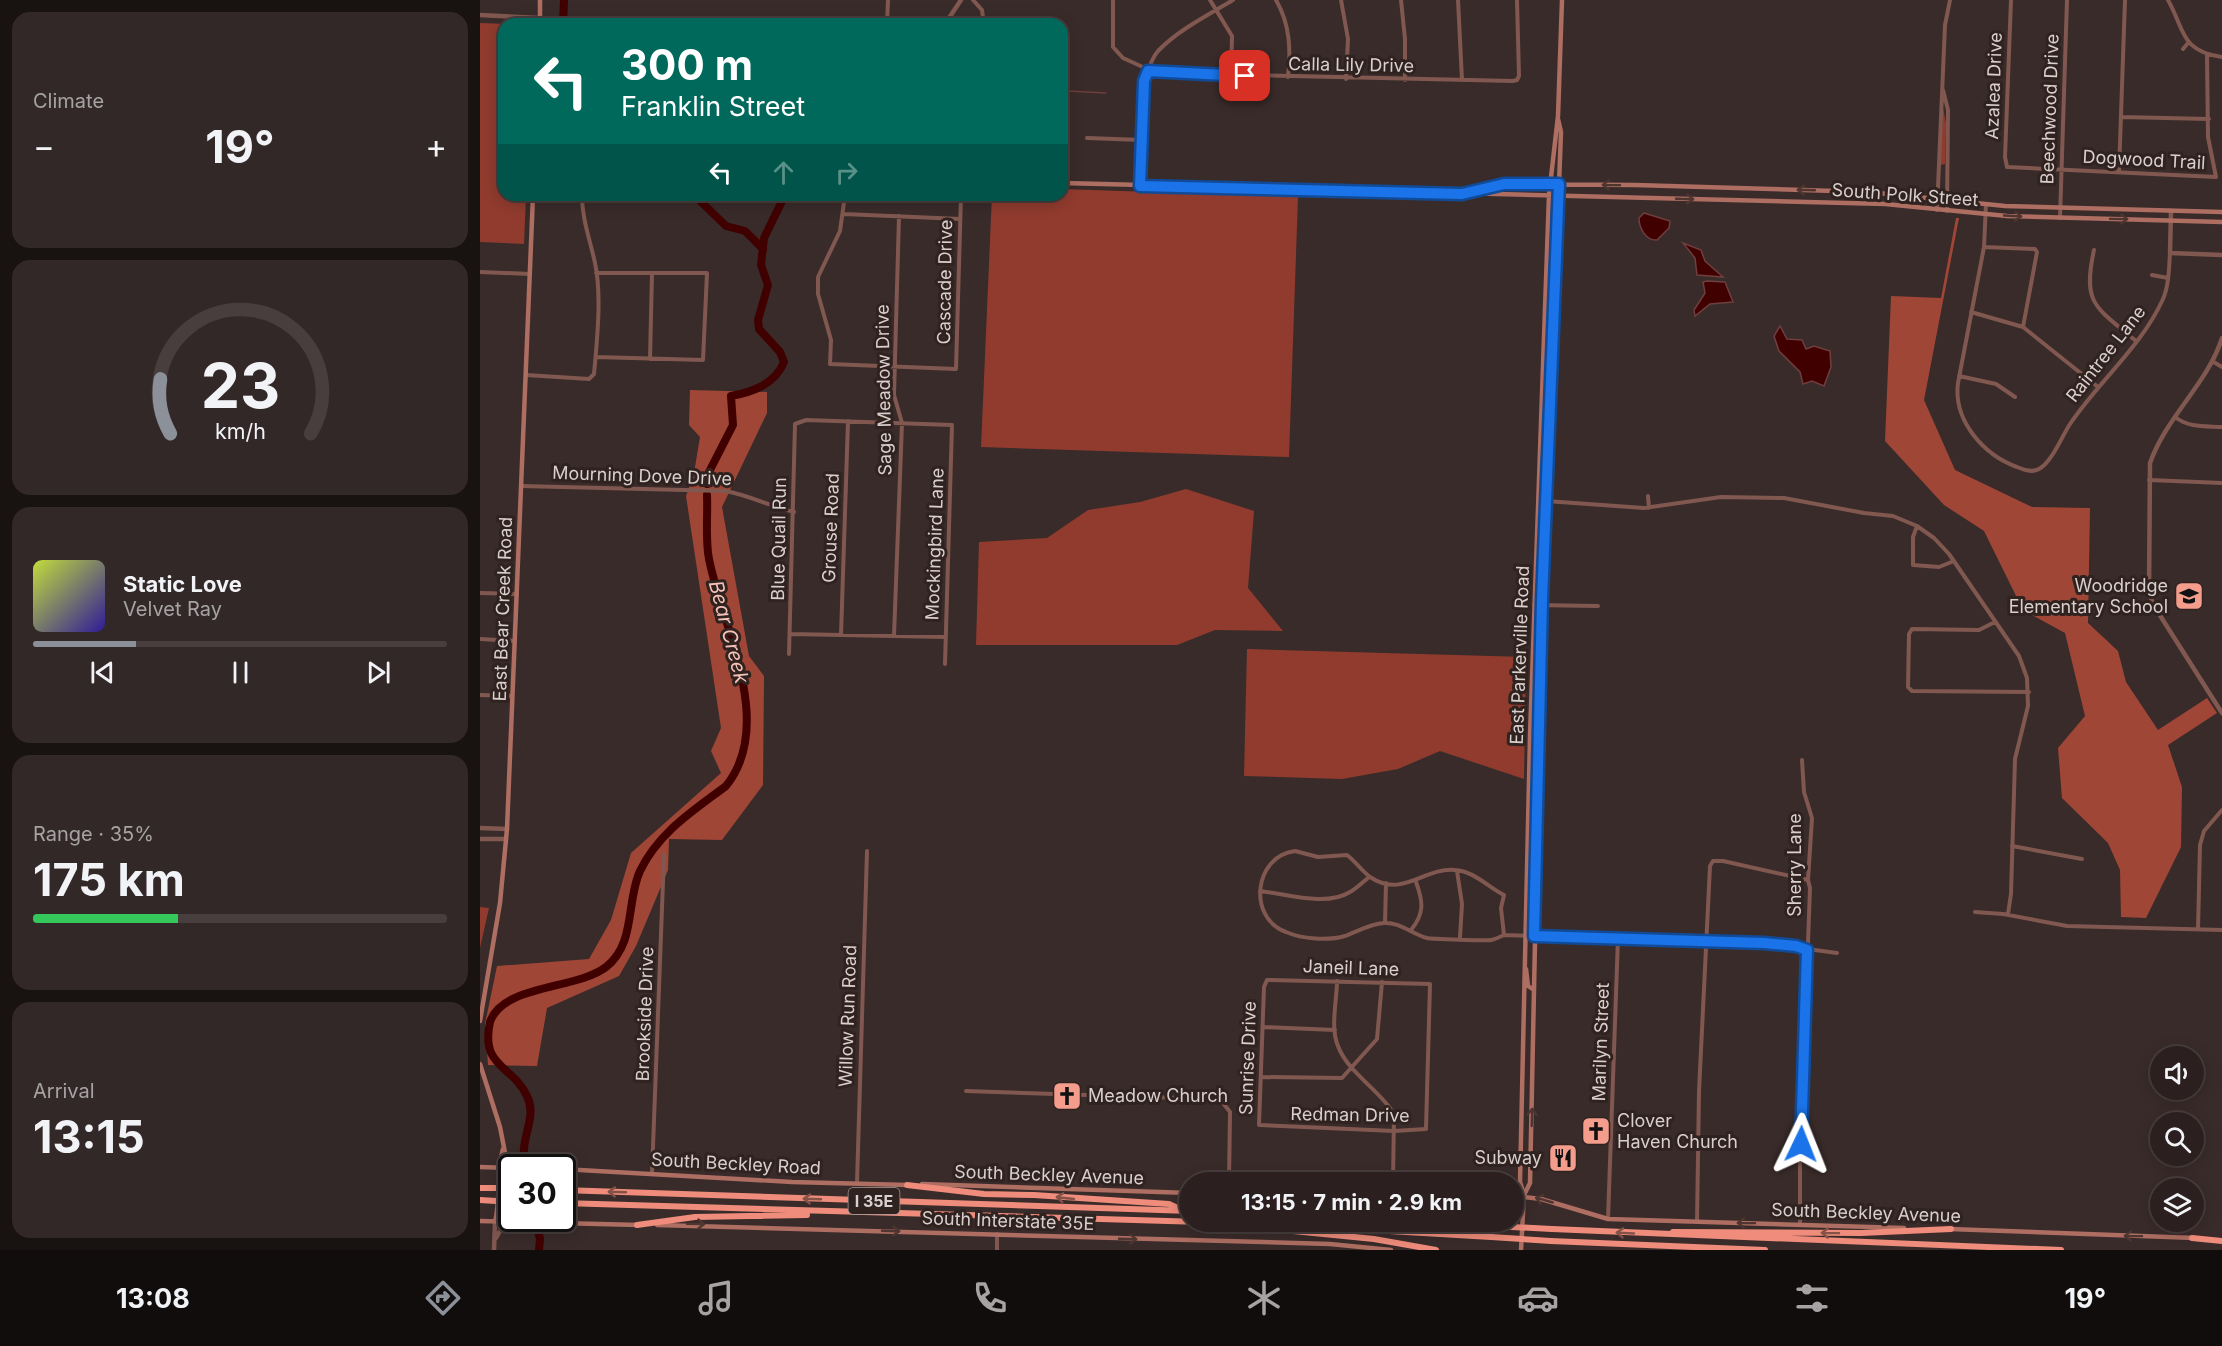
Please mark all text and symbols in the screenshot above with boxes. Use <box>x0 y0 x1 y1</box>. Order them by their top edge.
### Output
street label: Azalea Drive <box>1981 32 2006 140</box>
street label: Beechwood Drive <box>2036 33 2063 185</box>
text: 300 m <box>621 39 753 90</box>
icon: left <box>522 42 600 120</box>
pin <box>1219 50 1270 101</box>
street label: Calla Lily Drive <box>1288 53 1414 76</box>
icon: arrive <box>1228 59 1261 92</box>
text: Climate <box>33 89 104 113</box>
text: Franklin Street <box>621 90 805 123</box>
text: 19° <box>205 119 275 174</box>
text: − <box>33 126 55 166</box>
text: + <box>425 126 447 166</box>
street label: Dogwood Trail <box>2082 146 2206 173</box>
icon: left <box>704 156 737 189</box>
icon: ahead <box>767 156 800 189</box>
icon: right <box>830 156 863 189</box>
one-way arrow <box>1602 179 1622 191</box>
street label: South Polk Street <box>1831 179 1979 210</box>
one-way arrow <box>1797 185 1817 196</box>
one-way arrow <box>1675 194 1695 205</box>
one-way arrow <box>2003 211 2023 222</box>
one-way arrow <box>2108 214 2128 225</box>
street label: Cascade Drive <box>933 220 956 344</box>
street label: Raintree Lane <box>2061 301 2150 406</box>
street label: Sage Meadow Drive <box>872 304 895 476</box>
text: 23 <box>200 349 280 424</box>
text: km/h <box>215 419 265 445</box>
street label: Mourning Dove Drive <box>552 462 732 489</box>
street label: Mockingbird Lane <box>921 467 948 621</box>
street label: Grouse Road <box>818 473 843 583</box>
street label: Blue Quail Run <box>767 477 790 601</box>
street label: East Bear Creek Road <box>489 516 516 702</box>
street label: East Parkerville Road <box>1506 565 1533 745</box>
text: Static Love <box>123 571 242 597</box>
place label: Woodridge Elementary School <box>2009 575 2168 617</box>
water label: Bear Creek <box>704 578 755 687</box>
school or university icon: Woodridge Elementary School <box>2173 580 2205 612</box>
text: Velvet Ray <box>123 597 222 621</box>
icon: previous <box>86 656 119 689</box>
icon: pause <box>224 656 257 689</box>
icon: next <box>362 656 395 689</box>
street label: Sherry Lane <box>1784 813 1805 917</box>
text: Range · 35% <box>33 822 154 846</box>
text: 175 km <box>33 852 185 907</box>
street label: Willow Run Road <box>835 944 860 1088</box>
street label: Brookside Drive <box>632 946 657 1082</box>
street label: Janeil Lane <box>1302 955 1400 980</box>
street label: Marilyn Street <box>1588 982 1613 1102</box>
street label: Sunrise Drive <box>1235 1001 1260 1115</box>
map controls <box>2150 1046 2204 1232</box>
button: sound <box>2150 1046 2204 1100</box>
text: Arrival <box>33 1079 95 1103</box>
church icon: Meadow Church <box>1051 1080 1083 1112</box>
place label: Meadow Church <box>1088 1085 1228 1106</box>
street label: Redman Drive <box>1290 1103 1410 1126</box>
one-way arrow <box>1527 1107 1538 1127</box>
text: 13:15 <box>33 1109 145 1164</box>
place label: Clover Haven Church <box>1617 1110 1738 1152</box>
position arrow <box>1769 1112 1833 1176</box>
button: search <box>2150 1112 2204 1166</box>
church icon: Clover Haven Church <box>1580 1115 1612 1147</box>
restaurant icon: Subway <box>1547 1142 1579 1174</box>
place label: Subway <box>1474 1147 1542 1168</box>
street label: South Beckley Road <box>651 1149 822 1178</box>
speed limit sign: 30 <box>498 1154 576 1232</box>
street label: South Beckley Avenue <box>954 1161 1144 1188</box>
button: layers <box>2150 1178 2204 1232</box>
one-way arrow <box>607 1187 627 1198</box>
road number: I 35E <box>848 1188 900 1214</box>
text: 13:15 · 7 min · 2.9 km <box>1241 1189 1462 1215</box>
one-way arrow <box>1056 1192 1076 1203</box>
one-way arrow <box>802 1193 822 1205</box>
one-way arrow <box>1535 1194 1554 1205</box>
street label: South Beckley Avenue <box>1771 1199 1961 1226</box>
street label: South Interstate 35E <box>921 1207 1095 1234</box>
one-way arrow <box>1736 1217 1756 1228</box>
one-way arrow <box>685 1218 705 1230</box>
one-way arrow <box>880 1225 900 1237</box>
one-way arrow <box>1616 1227 1636 1238</box>
one-way arrow <box>1820 1227 1840 1239</box>
one-way arrow <box>2124 1231 2144 1242</box>
one-way arrow <box>1117 1233 1137 1244</box>
icon: directions <box>422 1277 464 1319</box>
icon: music <box>695 1277 737 1319</box>
icon: phone <box>969 1277 1011 1319</box>
icon: climate <box>1243 1277 1285 1319</box>
icon: car <box>1517 1277 1559 1319</box>
icon: filters <box>1791 1277 1833 1319</box>
text: 13:08 <box>116 1282 190 1315</box>
text: 19° <box>2064 1282 2106 1315</box>

